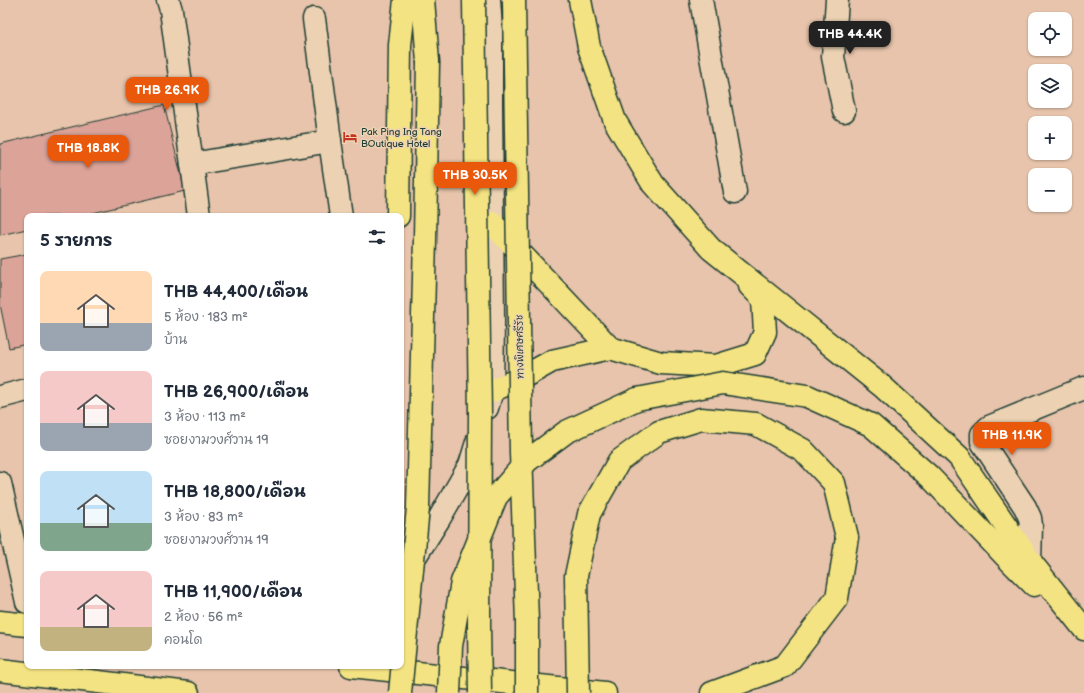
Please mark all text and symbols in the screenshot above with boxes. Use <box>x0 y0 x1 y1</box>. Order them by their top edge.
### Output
map controls <box>1028 12 1072 212</box>
button: locate <box>1028 12 1072 56</box>
pin: THB 44.4K <box>804 21 896 55</box>
text: THB 44.4K <box>818 26 882 42</box>
button: layers <box>1028 64 1072 108</box>
pin: THB 26.9K <box>121 77 213 111</box>
text: THB 26.9K <box>135 82 199 98</box>
button: + <box>1028 116 1072 160</box>
place label: Pak Ping Ing Tang BOutique Hotel <box>361 126 442 150</box>
hotel icon: Pak Ping Ing Tang BOutique Hotel <box>342 129 358 145</box>
pin: THB 18.8K <box>42 135 134 169</box>
text: THB 18.8K <box>57 140 119 156</box>
pin: THB 30.5K <box>429 162 521 196</box>
text: THB 30.5K <box>443 167 507 183</box>
button: − <box>1028 168 1072 212</box>
icon: filters <box>366 226 388 248</box>
text: 5 รายการ <box>40 231 112 251</box>
text: THB 44,400/เดือน <box>164 282 308 302</box>
icon: home <box>72 287 120 335</box>
text: 5 ห้อง · 183 m² <box>164 309 248 325</box>
street label: ทางพิเศษศรีรัช <box>512 315 527 379</box>
text: บ้าน <box>164 332 187 348</box>
text: THB 26,900/เดือน <box>164 382 309 402</box>
icon: home <box>72 387 120 435</box>
text: 3 ห้อง · 113 m² <box>164 409 246 425</box>
pin: THB 11.9K <box>966 422 1058 456</box>
text: THB 11.9K <box>982 427 1042 443</box>
text: ซอยงามวงศ์วาน 19 <box>164 432 269 448</box>
text: THB 18,800/เดือน <box>164 482 306 502</box>
icon: home <box>72 487 120 535</box>
text: 3 ห้อง · 83 m² <box>164 509 243 525</box>
text: ซอยงามวงศ์วาน 19 <box>164 532 269 548</box>
text: THB 11,900/เดือน <box>164 582 302 602</box>
icon: home <box>72 587 120 635</box>
text: 2 ห้อง · 56 m² <box>164 609 243 625</box>
text: คอนโด <box>164 632 202 648</box>

